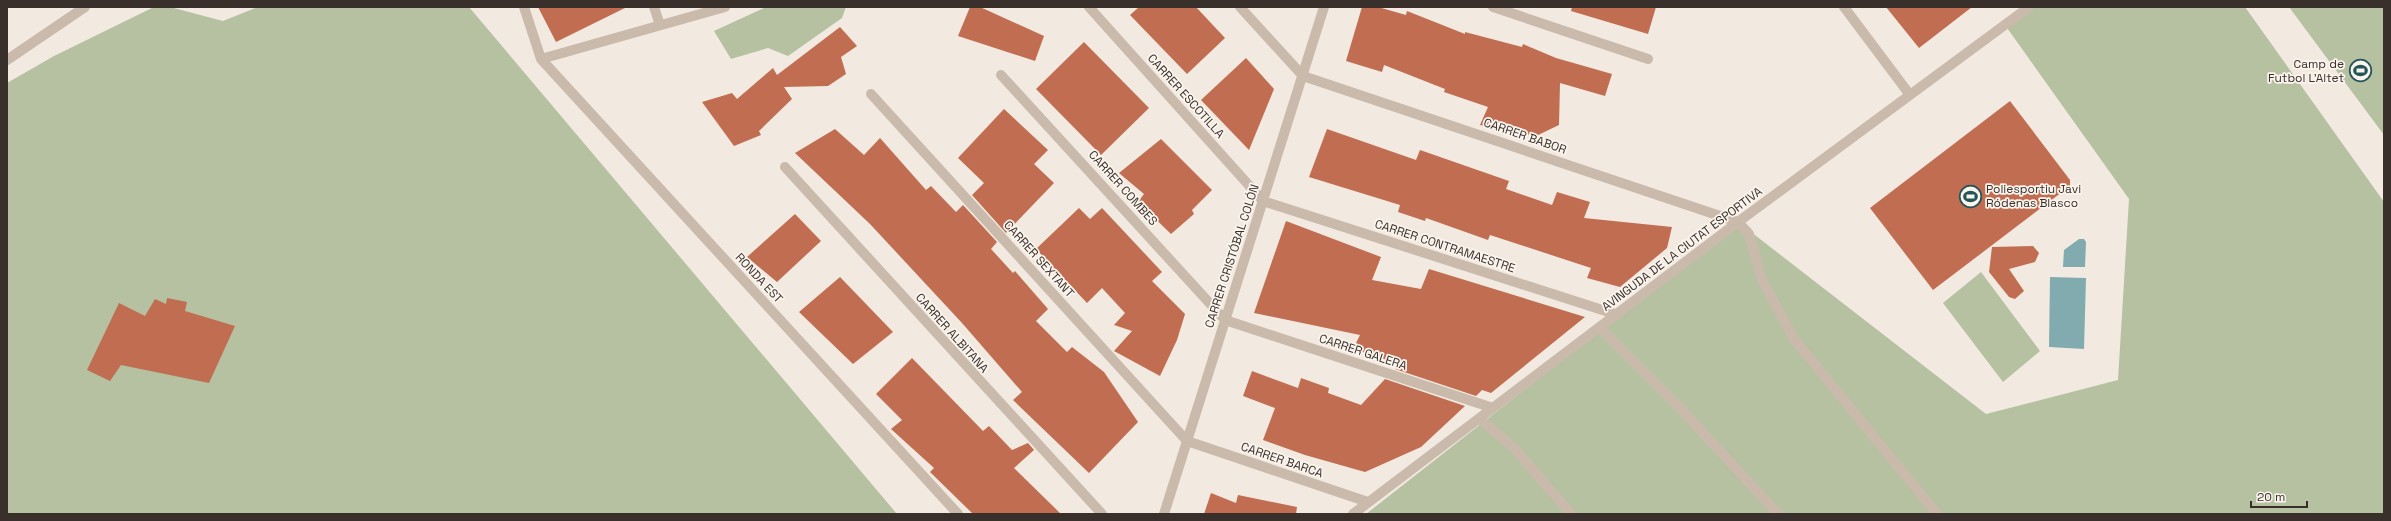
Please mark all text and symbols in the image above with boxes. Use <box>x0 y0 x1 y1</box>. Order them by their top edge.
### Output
street label: CARRER ESCOTILLA <box>1144 51 1228 142</box>
place label: Camp de Futbol L'Altet <box>2268 56 2344 86</box>
sports icon: Camp de Futbol L'Altet <box>2347 58 2373 84</box>
street label: CARRER BABOR <box>1481 114 1569 158</box>
street label: CARRER COMBES <box>1085 147 1161 229</box>
place label: Poliesportiu Javi Ródenas Blasco <box>1986 181 2081 211</box>
street label: CARRER CRISTÓBAL COLÓN <box>1201 182 1263 330</box>
street label: AVINGUDA DE LA CIUTAT ESPORTIVA <box>1599 183 1766 315</box>
sports icon: Poliesportiu Javi Ródenas Blasco <box>1958 183 1984 209</box>
street label: CARRER CONTRAMAESTRE <box>1373 216 1517 276</box>
street label: CARRER SEXTANT <box>1000 217 1078 301</box>
street label: RONDA EST <box>732 250 786 306</box>
street label: CARRER ALBITANA <box>912 290 992 377</box>
street label: CARRER GALERA <box>1317 330 1409 374</box>
street label: CARRER BARCA <box>1239 438 1326 482</box>
scale bar <box>2251 483 2307 509</box>
text: 20 m <box>2257 489 2285 505</box>

